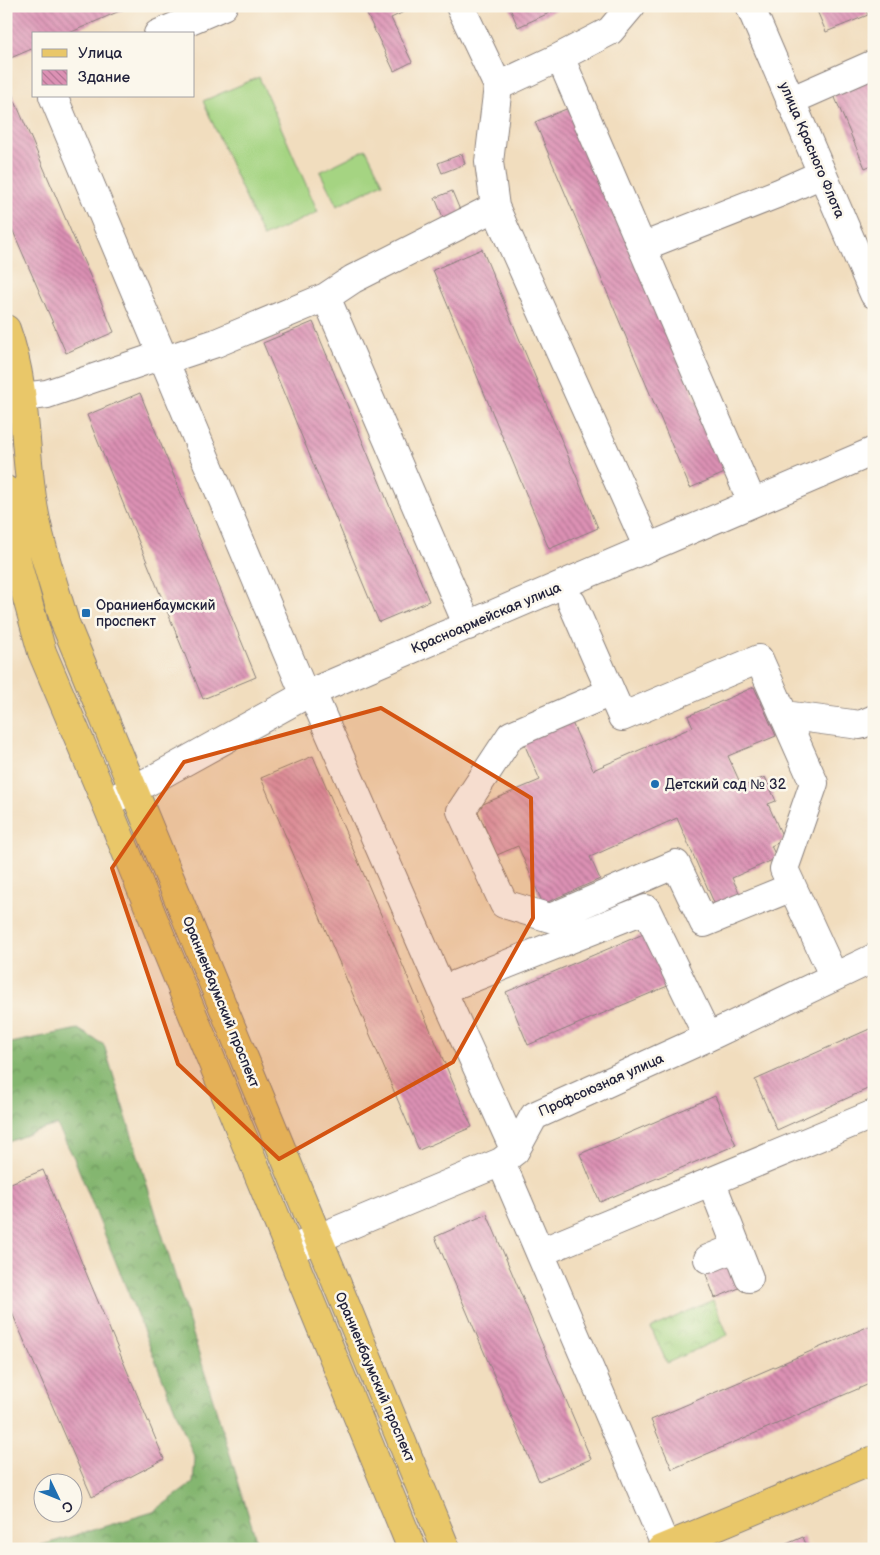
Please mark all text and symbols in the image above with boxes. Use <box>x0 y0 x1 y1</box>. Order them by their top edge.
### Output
legend <box>32 32 195 98</box>
text: Улица <box>78 44 123 63</box>
text: Здание <box>78 68 130 87</box>
street label: улица Красного Флота <box>776 79 849 221</box>
street label: Красноармейская улица <box>409 578 564 657</box>
place label: Ораниенбаумский проспект <box>96 597 215 630</box>
marker: Ораниенбаумский проспект <box>80 607 92 619</box>
place label: Детский сад № 32 <box>665 776 787 793</box>
marker: Детский сад № 32 <box>649 778 661 790</box>
street label: Ораниенбаумский проспект <box>179 914 263 1091</box>
street label: Профсоюзная улица <box>536 1049 667 1120</box>
street label: Ораниенбаумский проспект <box>331 1289 419 1465</box>
north arrow <box>32 1472 82 1522</box>
text: С <box>57 1497 77 1516</box>

